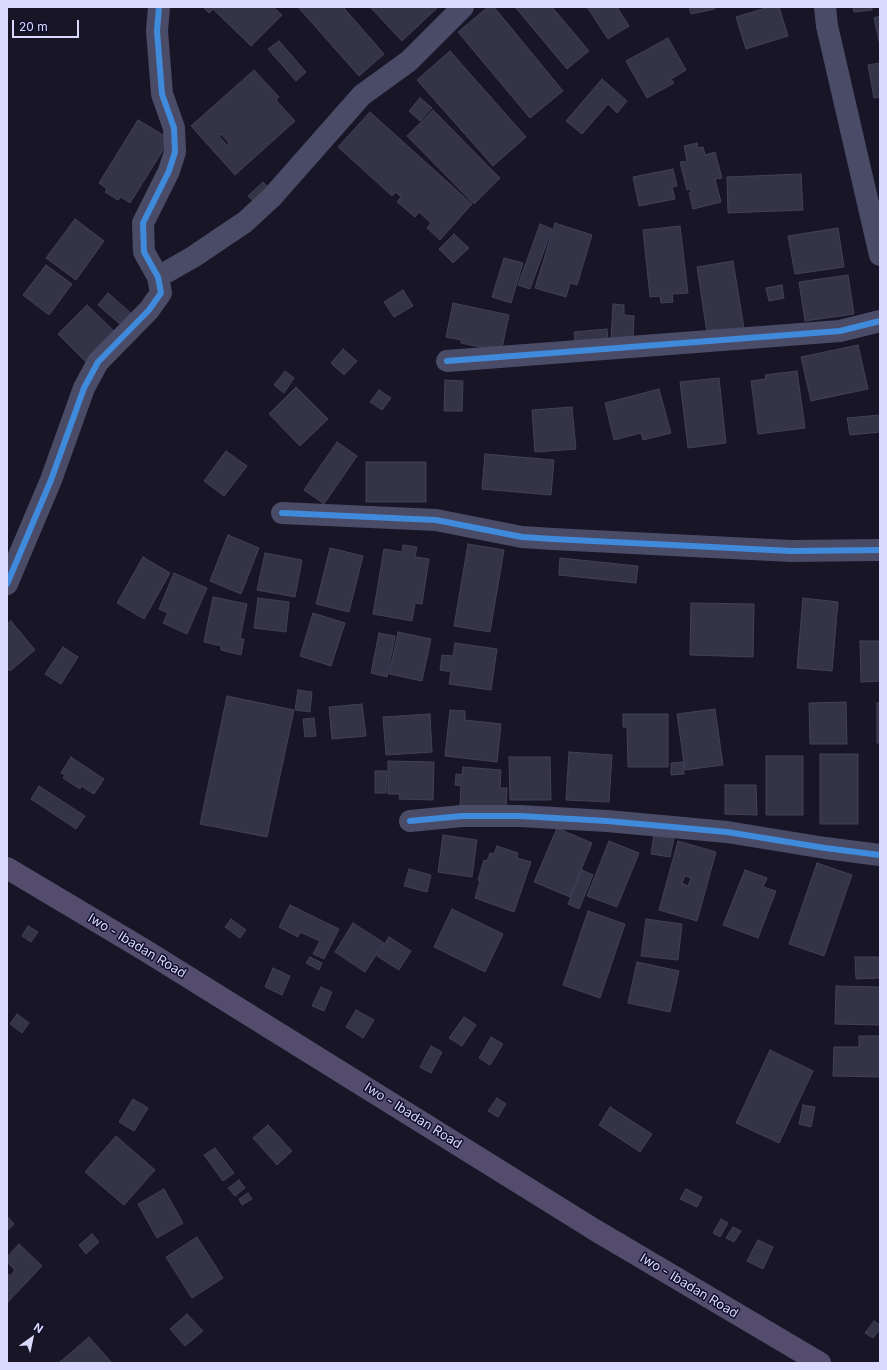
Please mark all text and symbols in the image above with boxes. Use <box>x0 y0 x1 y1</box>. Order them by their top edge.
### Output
scale bar <box>14 12 81 38</box>
text: 20 m <box>19 19 48 34</box>
street label: Iwo - Ibadan Road <box>85 911 189 981</box>
street label: Iwo - Ibadan Road <box>361 1080 465 1152</box>
street label: Iwo - Ibadan Road <box>637 1251 741 1321</box>
north arrow <box>12 1318 52 1358</box>
text: N <box>31 1320 46 1336</box>

